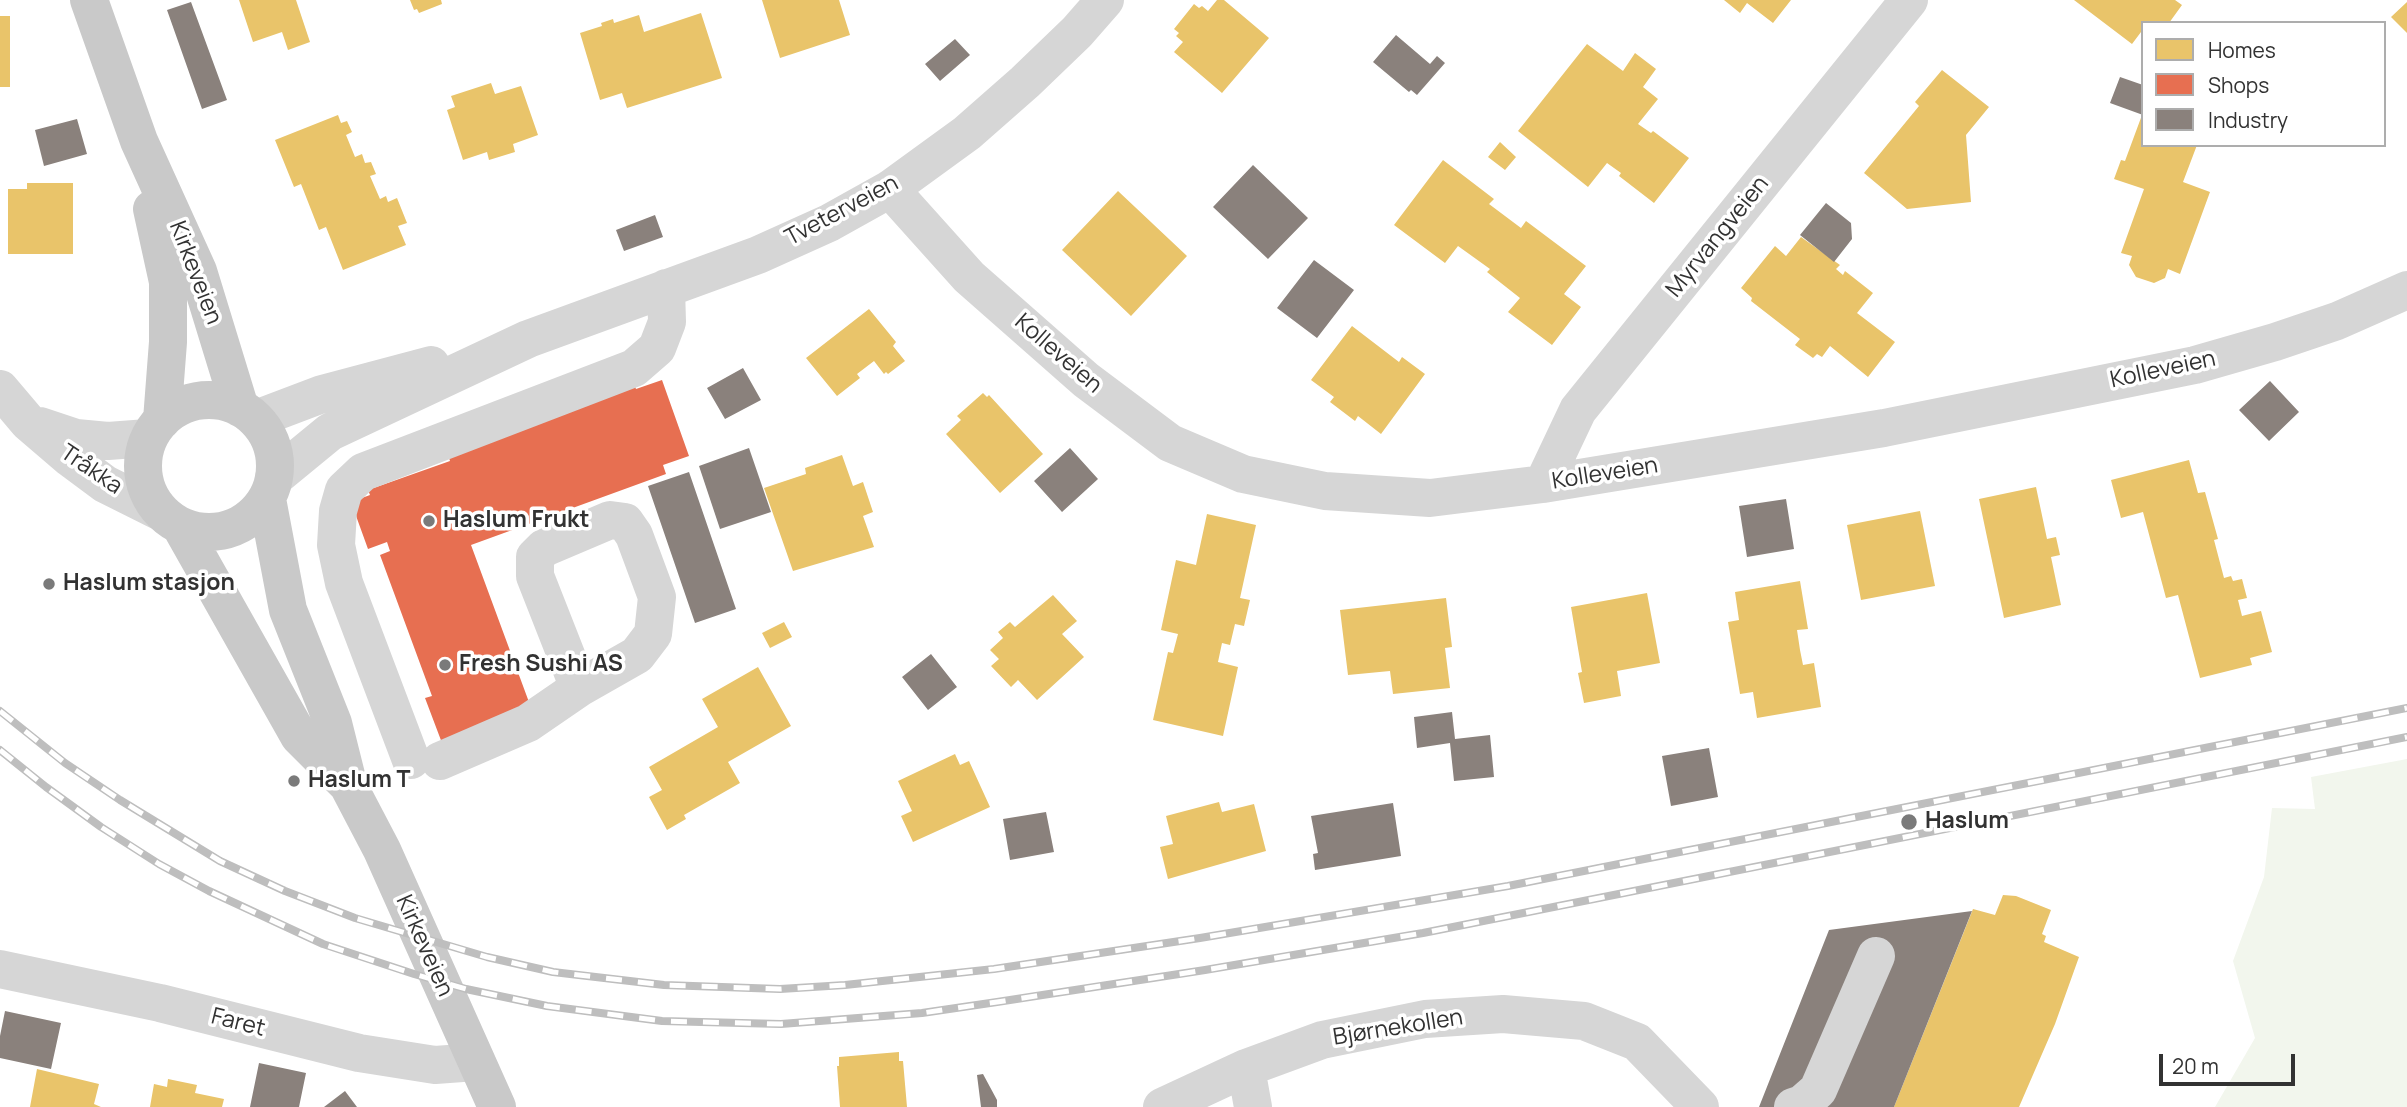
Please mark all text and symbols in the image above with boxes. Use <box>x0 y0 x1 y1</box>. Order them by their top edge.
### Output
legend <box>2141 21 2386 147</box>
text: Homes <box>2208 36 2276 64</box>
text: Shops <box>2208 71 2269 99</box>
text: Industry <box>2208 106 2288 134</box>
street label: Tveterveien <box>781 170 903 252</box>
street label: Myrvangveien <box>1661 171 1775 303</box>
street label: Kirkeveien <box>163 218 227 328</box>
street label: Kolleveien <box>1009 309 1107 399</box>
street label: Kolleveien <box>2108 345 2218 395</box>
street label: Tråkka <box>55 439 127 501</box>
street label: Kolleveien <box>1550 452 1660 496</box>
place label: Haslum Frukt <box>443 507 589 535</box>
marker: Haslum Frukt <box>421 513 437 529</box>
place label: Haslum stasjon <box>63 570 235 598</box>
marker: Haslum stasjon <box>41 576 57 592</box>
place label: Fresh Sushi AS <box>459 651 623 679</box>
marker: Fresh Sushi AS <box>437 657 453 673</box>
place label: Haslum T <box>308 767 410 795</box>
marker: Haslum T <box>286 773 302 789</box>
place label: Haslum <box>1925 808 2009 836</box>
marker: Haslum <box>1899 812 1919 832</box>
street label: Kirkeveien <box>389 891 459 1001</box>
street label: Faret <box>208 1003 268 1043</box>
street label: Bjørnekollen <box>1331 1004 1465 1052</box>
scale bar <box>2162 1040 2298 1084</box>
text: 20 m <box>2172 1052 2219 1080</box>

